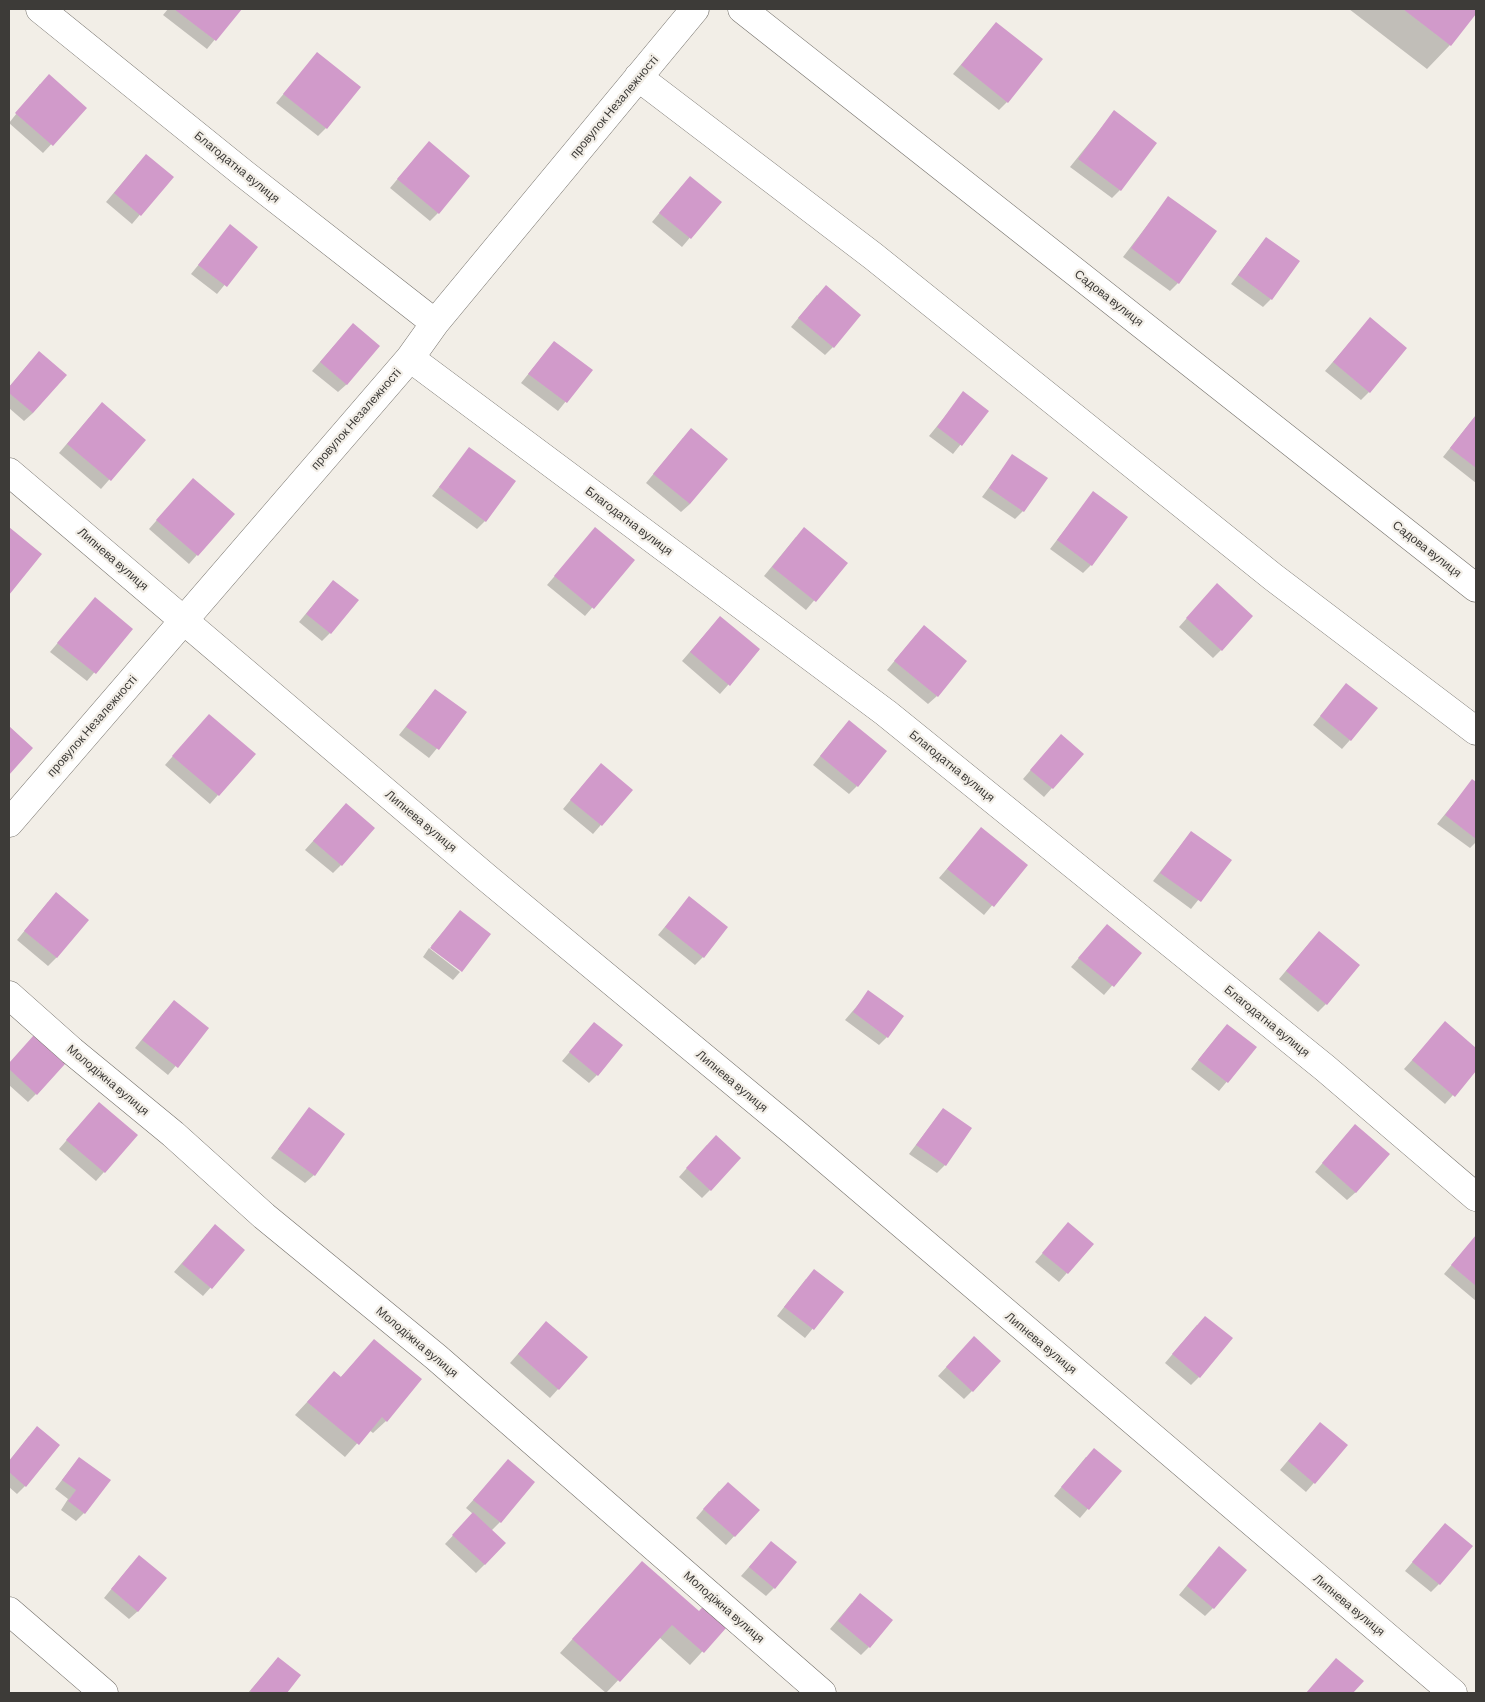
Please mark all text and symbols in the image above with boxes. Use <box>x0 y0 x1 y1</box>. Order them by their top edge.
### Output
street label: провулок Незалежності <box>567 53 661 161</box>
street label: Благодатна вулиця <box>191 128 283 206</box>
street label: Садова вулиця <box>1072 267 1146 329</box>
street label: провулок Незалежності <box>308 365 404 473</box>
street label: Благодатна вулиця <box>583 484 675 558</box>
street label: Садова вулиця <box>1390 518 1464 580</box>
street label: Липнева вулиця <box>75 524 151 594</box>
street label: провулок Незалежності <box>44 672 140 780</box>
street label: Благодатна вулиця <box>906 727 998 805</box>
street label: Липнева вулиця <box>382 787 460 855</box>
street label: Благодатна вулиця <box>1221 982 1313 1060</box>
street label: Молодіжна вулиця <box>64 1042 152 1118</box>
street label: Липнева вулиця <box>693 1047 771 1115</box>
street label: Молодіжна вулиця <box>373 1304 461 1380</box>
street label: Липнева вулиця <box>1002 1309 1080 1377</box>
street label: Молодіжна вулиця <box>681 1568 767 1646</box>
street label: Липнева вулиця <box>1310 1571 1388 1639</box>

